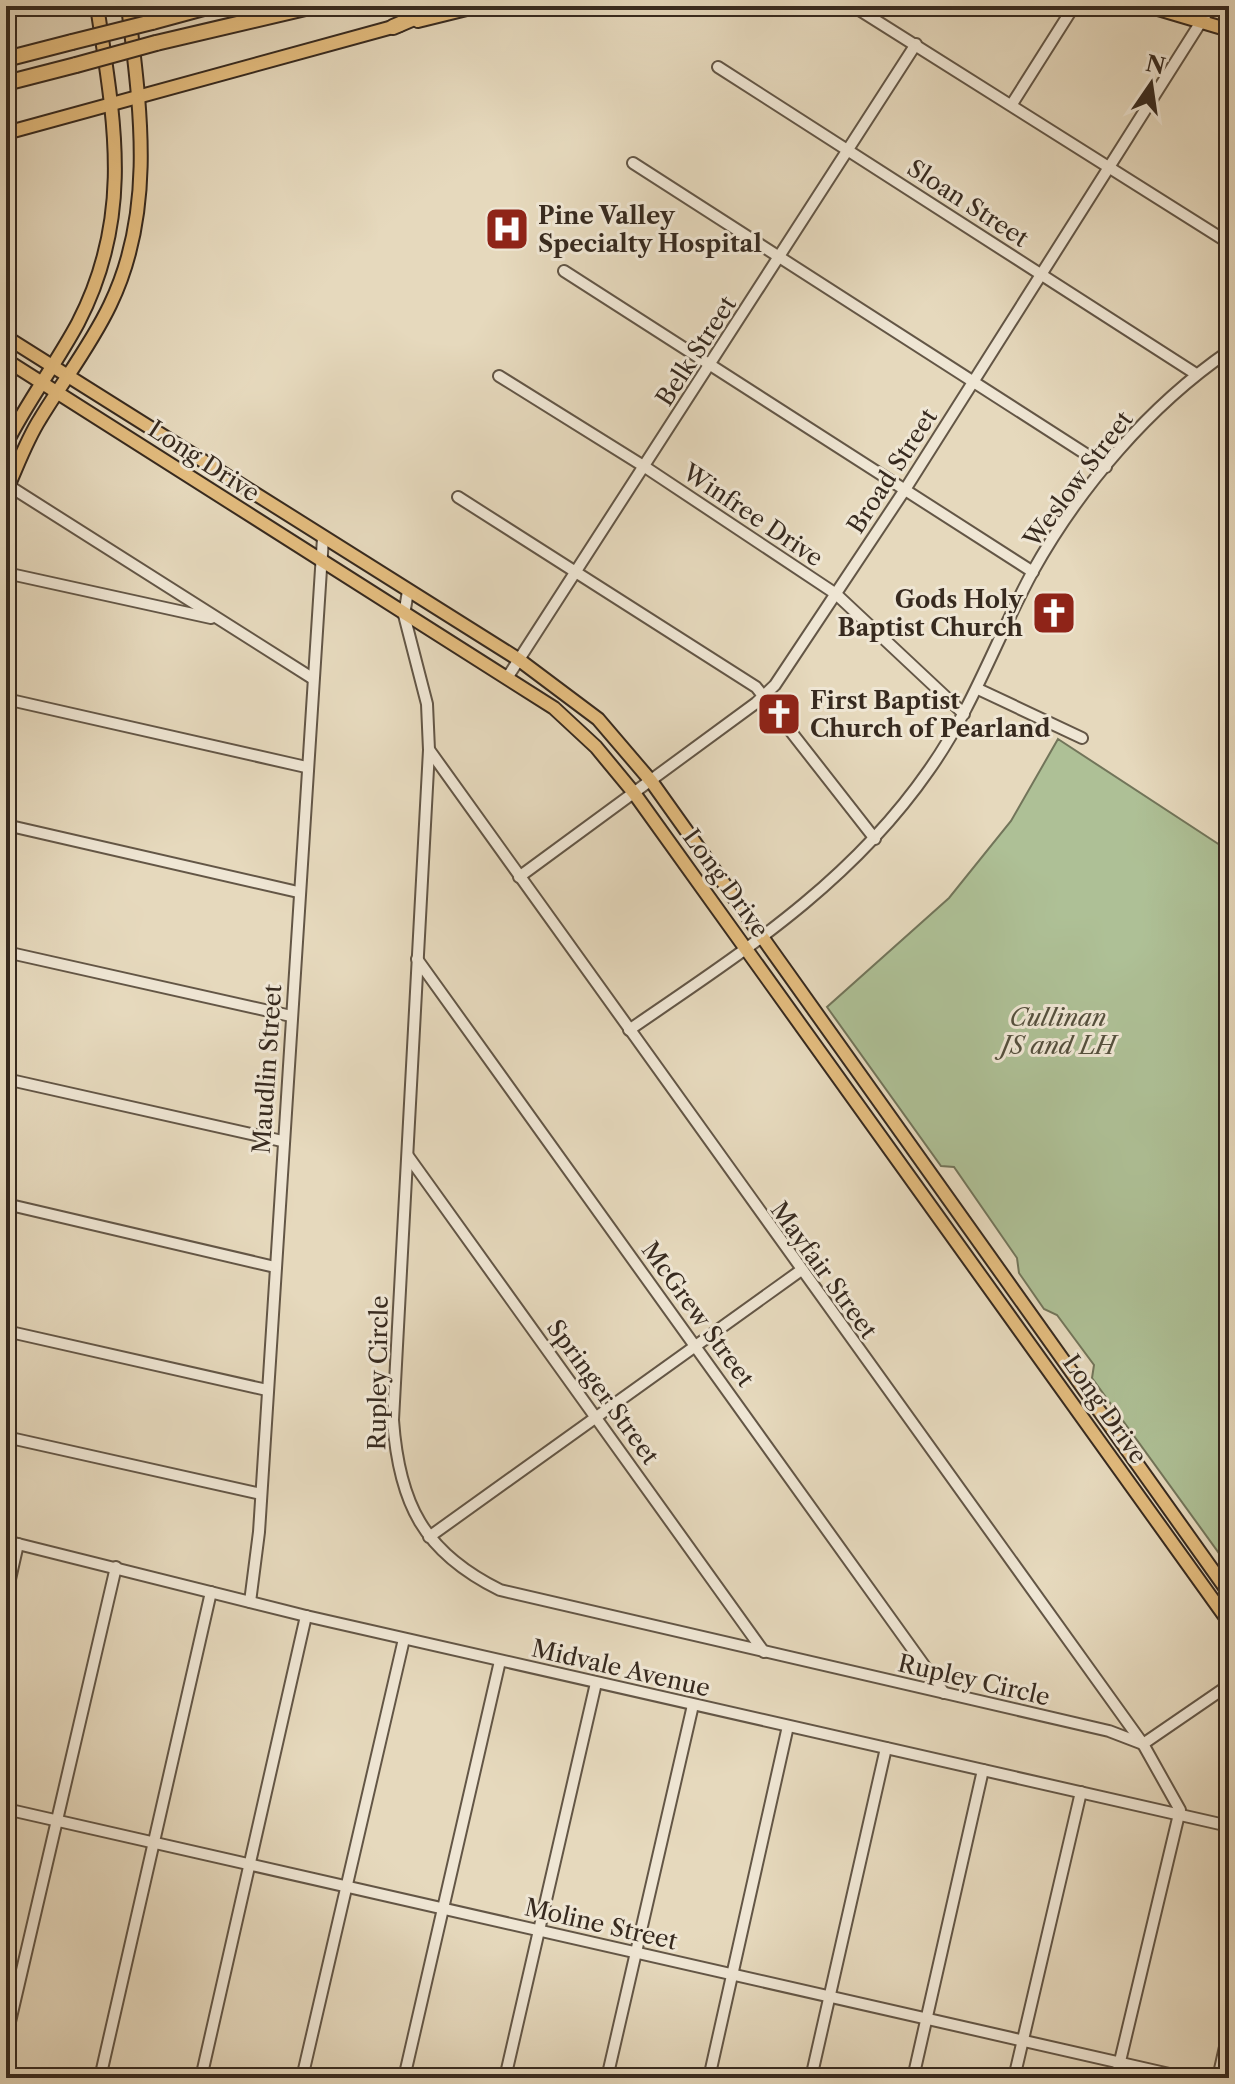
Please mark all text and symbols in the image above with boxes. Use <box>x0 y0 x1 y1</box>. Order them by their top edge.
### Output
north arrow <box>1111 44 1191 124</box>
text: N <box>1143 50 1168 80</box>
street label: Sloan Street <box>902 153 1034 253</box>
place label: Pine Valley Specialty Hospital <box>538 201 762 258</box>
hospital icon: Pine Valley Specialty Hospital <box>483 205 531 253</box>
street label: Belk Street <box>650 290 743 411</box>
street label: Broad Street <box>841 403 943 539</box>
street label: Weslow Street <box>1017 405 1139 554</box>
street label: Long Drive <box>143 414 265 508</box>
street label: Winfree Drive <box>677 457 829 572</box>
place label: Gods Holy Baptist Church <box>838 585 1024 642</box>
church icon: Gods Holy Baptist Church <box>1030 589 1078 637</box>
place label: First Baptist Church of Pearland <box>810 686 1051 743</box>
church icon: First Baptist Church of Pearland <box>755 690 803 738</box>
street label: Long Drive <box>677 823 775 943</box>
street label: Maudlin Street <box>247 983 287 1155</box>
park label: Cullinan JS and LH <box>994 1003 1119 1060</box>
street label: Mayfair Street <box>765 1196 884 1344</box>
street label: McGrew Street <box>636 1236 761 1393</box>
street label: Rupley Circle <box>362 1295 394 1451</box>
street label: Springer Street <box>541 1314 665 1470</box>
street label: Long Drive <box>1057 1349 1153 1469</box>
street label: Midvale Avenue <box>529 1633 713 1703</box>
street label: Rupley Circle <box>895 1648 1053 1712</box>
street label: Moline Street <box>522 1892 681 1956</box>

